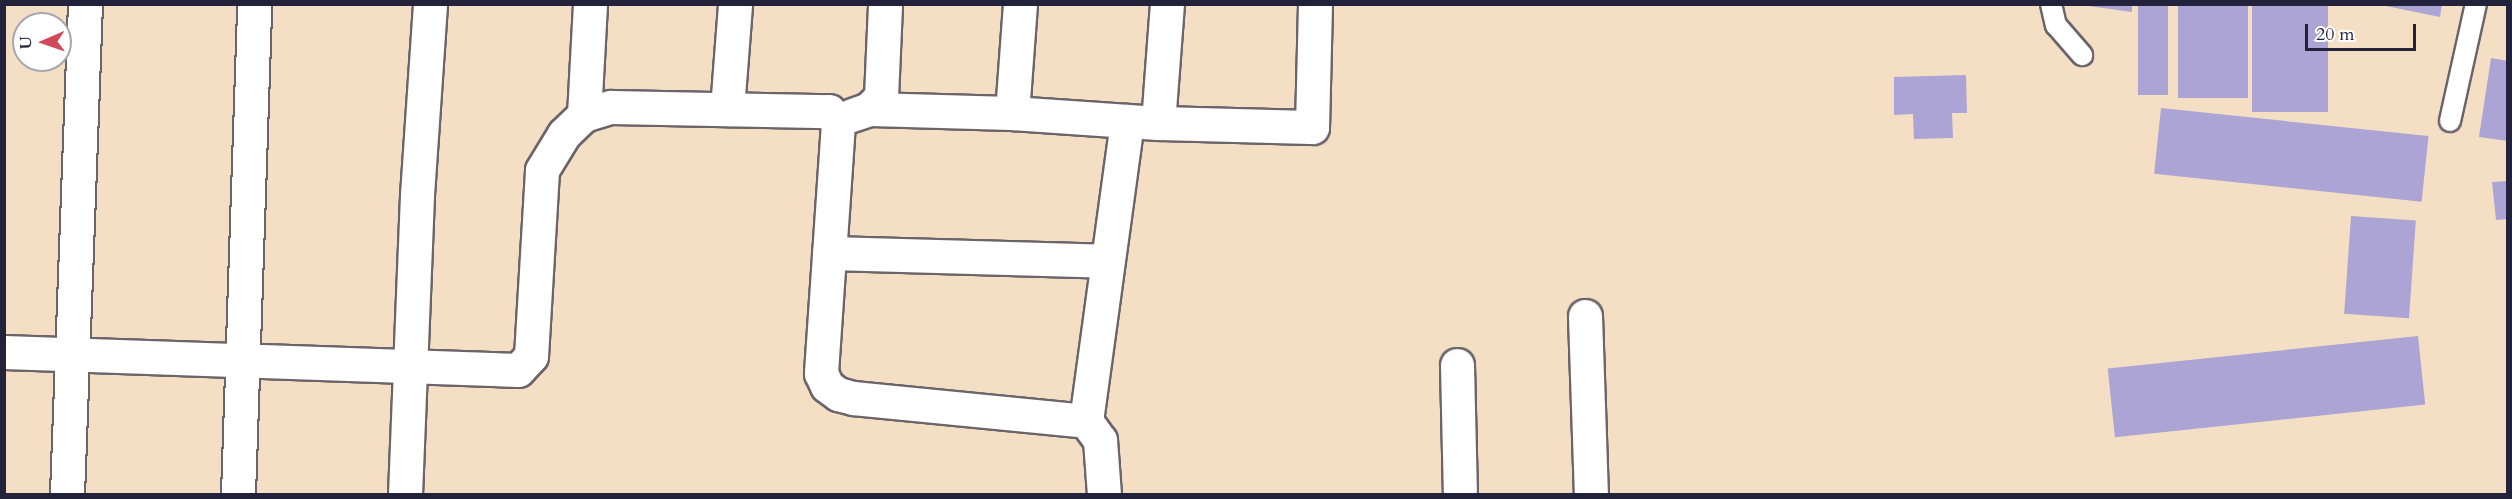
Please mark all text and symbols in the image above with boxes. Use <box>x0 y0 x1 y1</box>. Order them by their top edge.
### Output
north arrow <box>12 12 72 72</box>
scale bar <box>2308 12 2419 50</box>
text: 20 m <box>2316 22 2355 47</box>
text: U <box>15 36 37 49</box>

